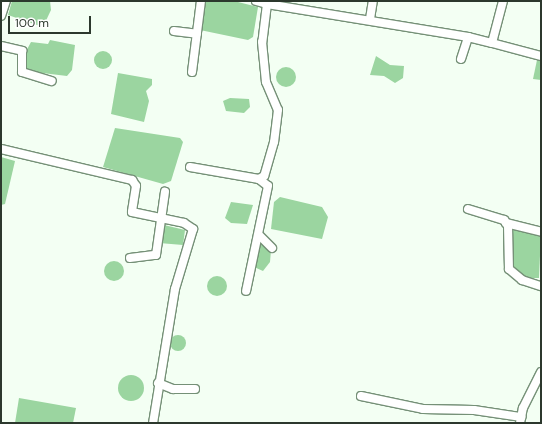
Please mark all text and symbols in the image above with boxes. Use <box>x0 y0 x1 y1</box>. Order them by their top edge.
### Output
scale bar <box>10 8 93 34</box>
text: 100 m <box>15 15 49 31</box>

